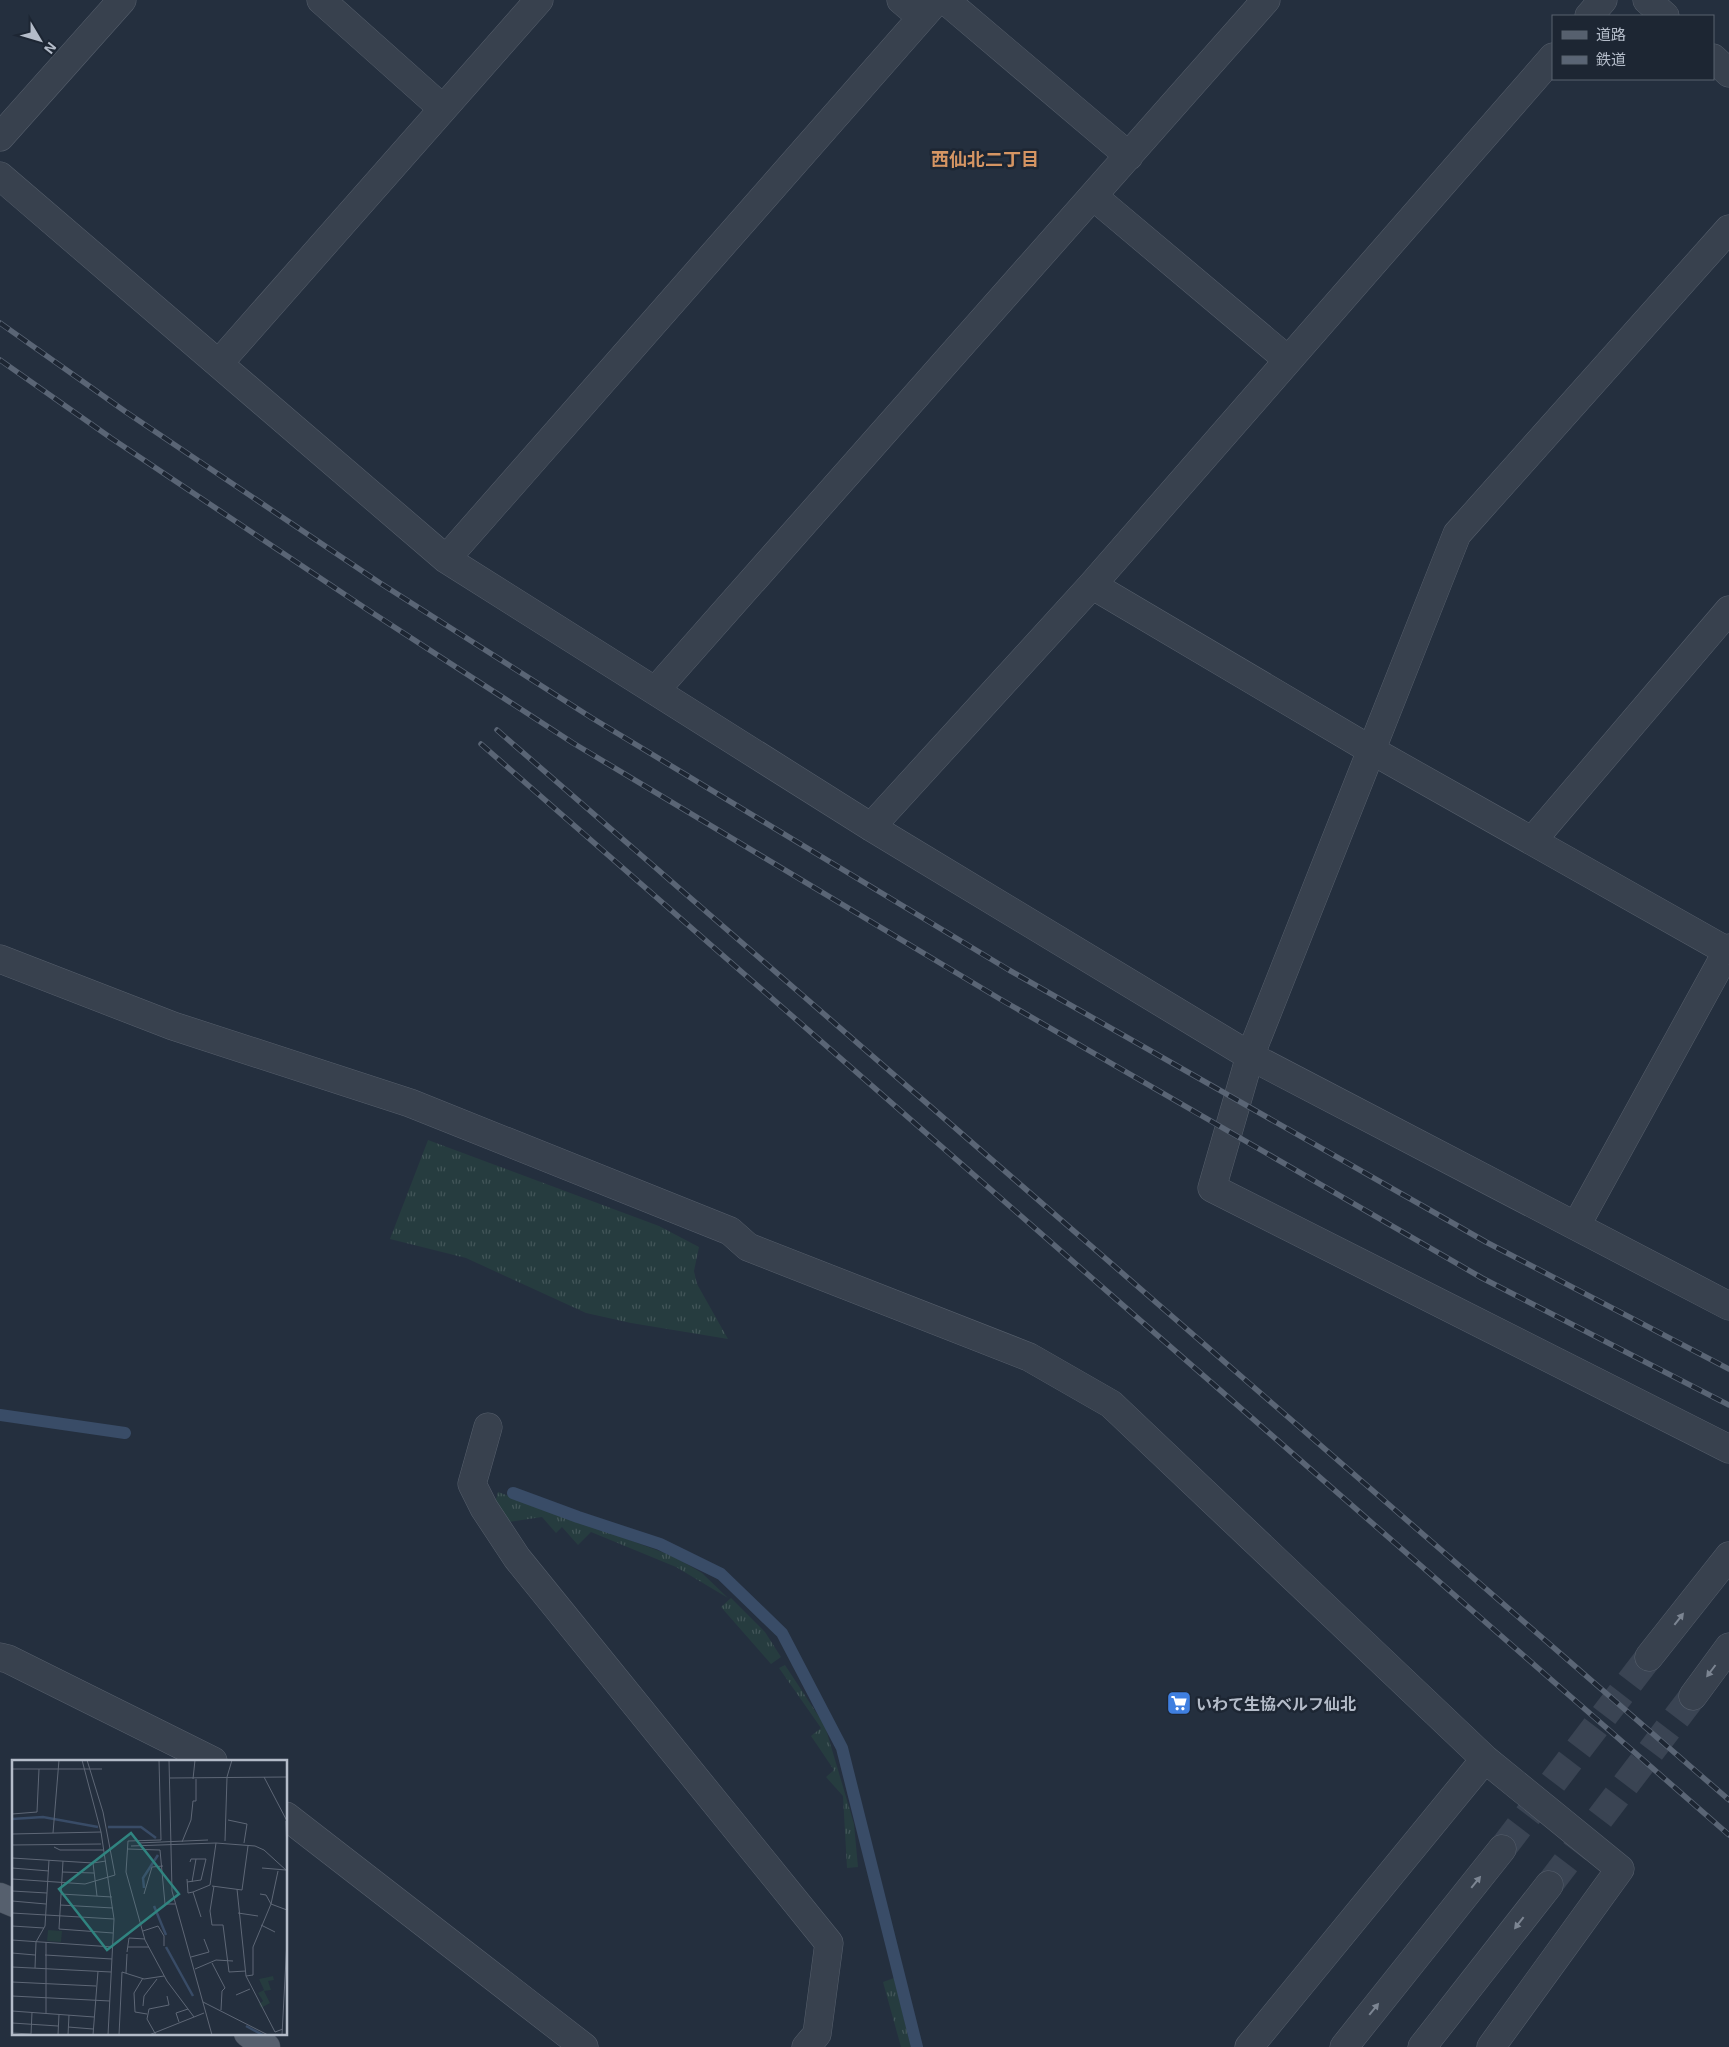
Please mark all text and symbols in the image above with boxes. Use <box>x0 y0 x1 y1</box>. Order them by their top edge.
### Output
north arrow <box>15 15 65 65</box>
legend <box>1552 15 1714 80</box>
text: 道路 <box>1596 25 1626 43</box>
text: N <box>41 39 60 58</box>
text: 鉄道 <box>1596 50 1626 68</box>
district label: 西仙北二丁目 <box>931 148 1039 170</box>
one-way arrow <box>1674 1613 1685 1626</box>
one-way arrow <box>1706 1664 1716 1678</box>
supermarket icon: いわて生協ベルフ仙北 <box>1166 1690 1192 1716</box>
place label: いわて生協ベルフ仙北 <box>1196 1694 1356 1713</box>
inset map <box>12 1760 288 2034</box>
one-way arrow <box>1470 1876 1481 1889</box>
one-way arrow <box>1513 1916 1524 1929</box>
one-way arrow <box>1369 2003 1380 2016</box>

